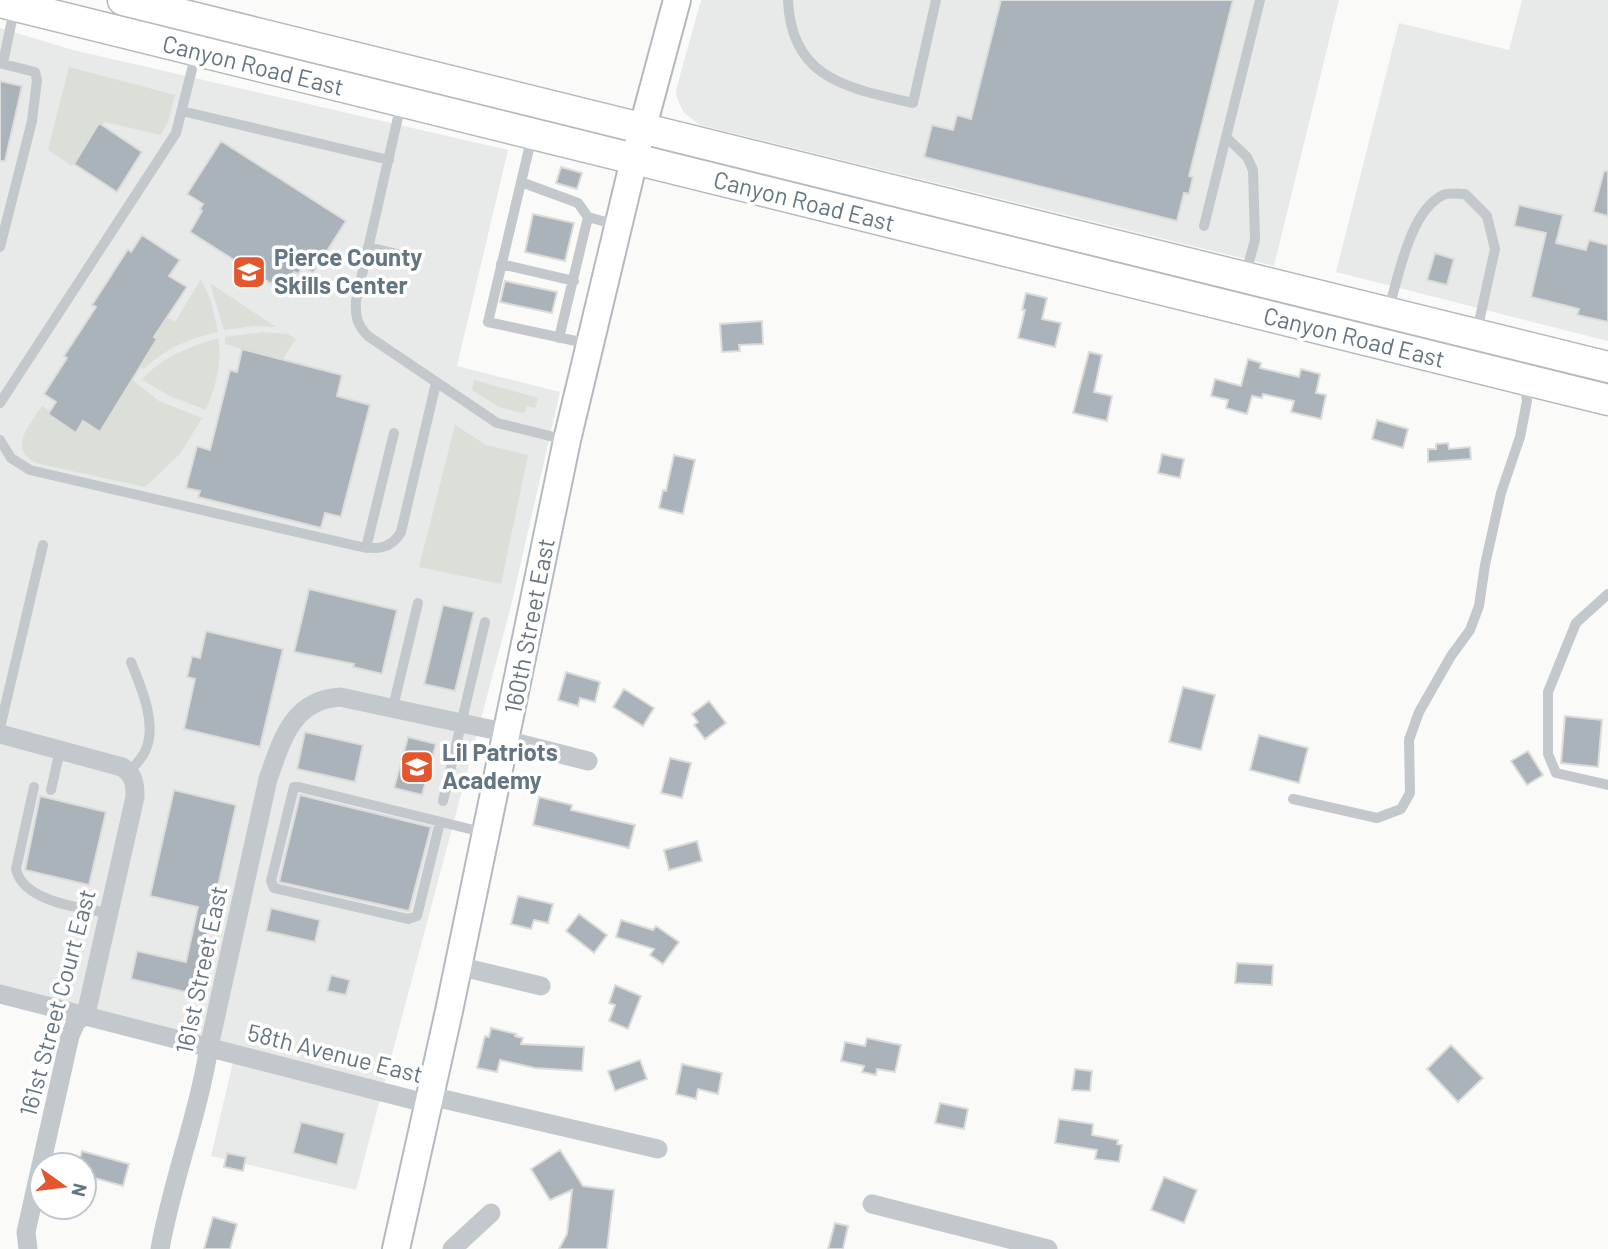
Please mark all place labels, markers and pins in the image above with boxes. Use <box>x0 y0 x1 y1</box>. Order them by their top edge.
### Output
place label: Pierce County Skills Center <box>274 242 422 299</box>
school or university icon: Pierce County Skills Center <box>230 253 268 291</box>
place label: Lil Patriots Academy <box>442 737 558 794</box>
school or university icon: Lil Patriots Academy <box>398 748 436 786</box>

